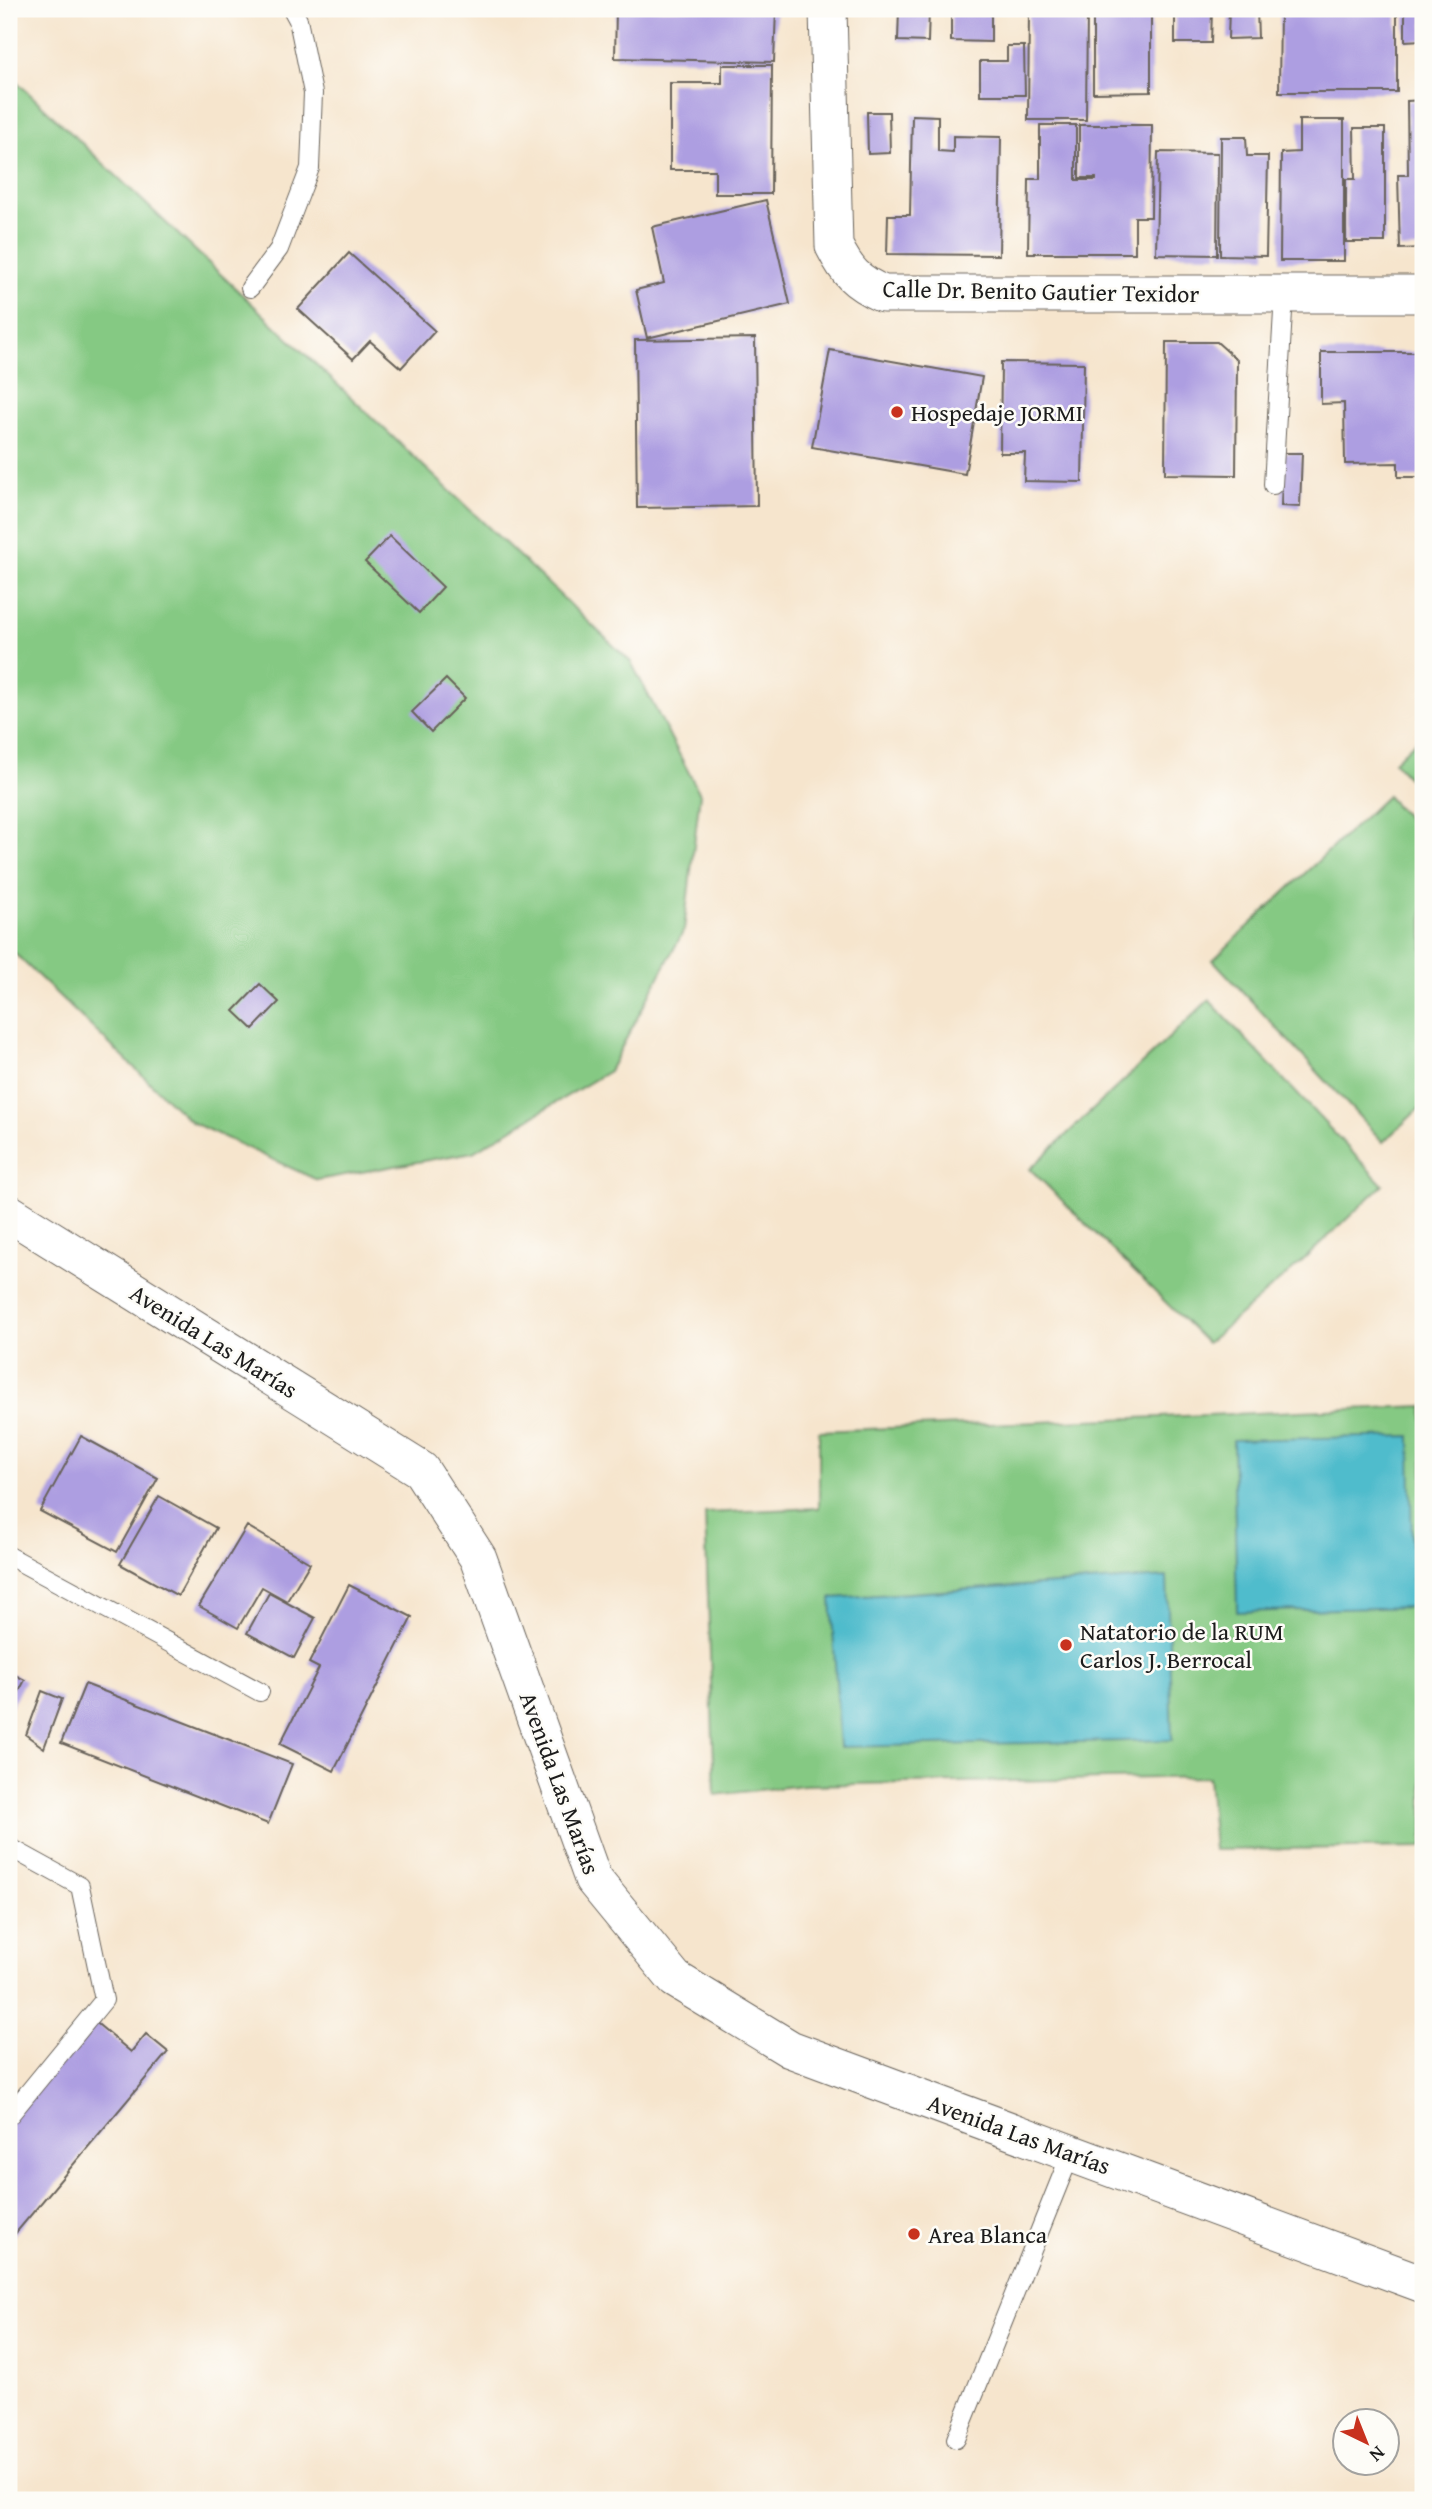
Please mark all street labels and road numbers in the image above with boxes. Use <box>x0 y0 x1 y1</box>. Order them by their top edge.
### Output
street label: Calle Dr. Benito Gautier Texidor <box>882 271 1200 311</box>
street label: Avenida Las Marías <box>123 1275 305 1407</box>
street label: Avenida Las Marías <box>511 1687 609 1879</box>
street label: Avenida Las Marías <box>923 2085 1115 2183</box>

